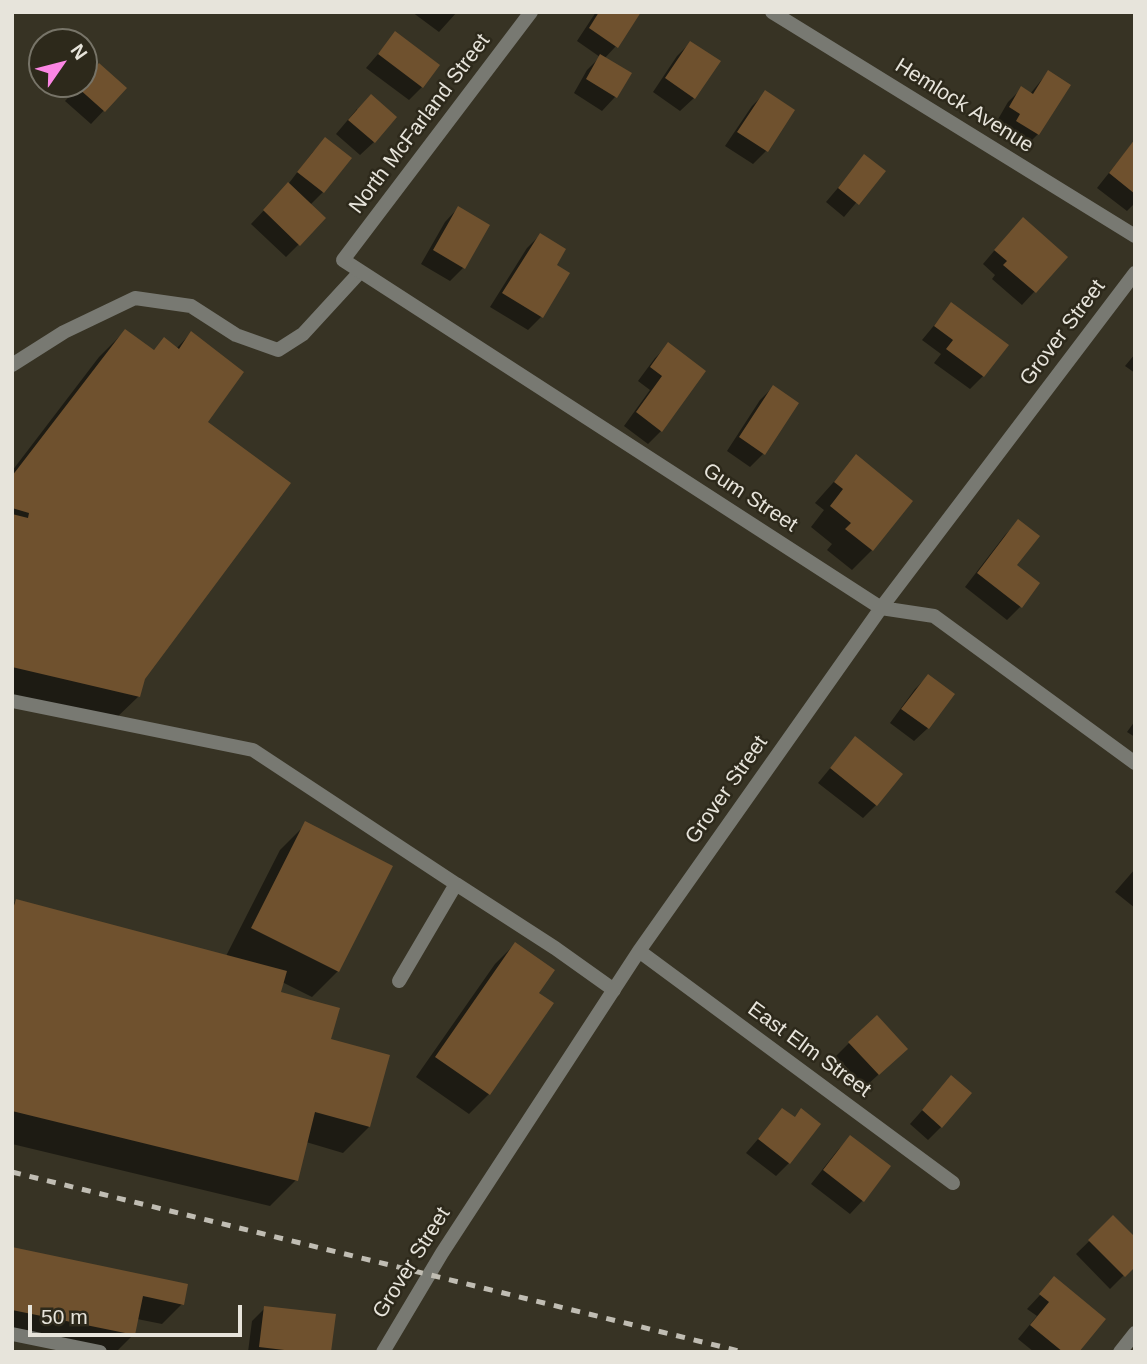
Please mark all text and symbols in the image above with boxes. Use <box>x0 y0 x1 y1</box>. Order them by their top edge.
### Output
north arrow <box>28 28 98 98</box>
street label: North McFarland Street <box>344 29 496 219</box>
text: N <box>66 40 92 63</box>
street label: Hemlock Avenue <box>890 53 1038 159</box>
street label: Grover Street <box>1015 275 1111 391</box>
street label: Gum Street <box>698 458 802 538</box>
street label: Grover Street <box>681 731 773 849</box>
street label: East Elm Street <box>743 997 875 1103</box>
street label: Grover Street <box>368 1203 456 1323</box>
scale bar <box>32 1290 245 1334</box>
text: 50 m <box>41 1305 88 1328</box>

